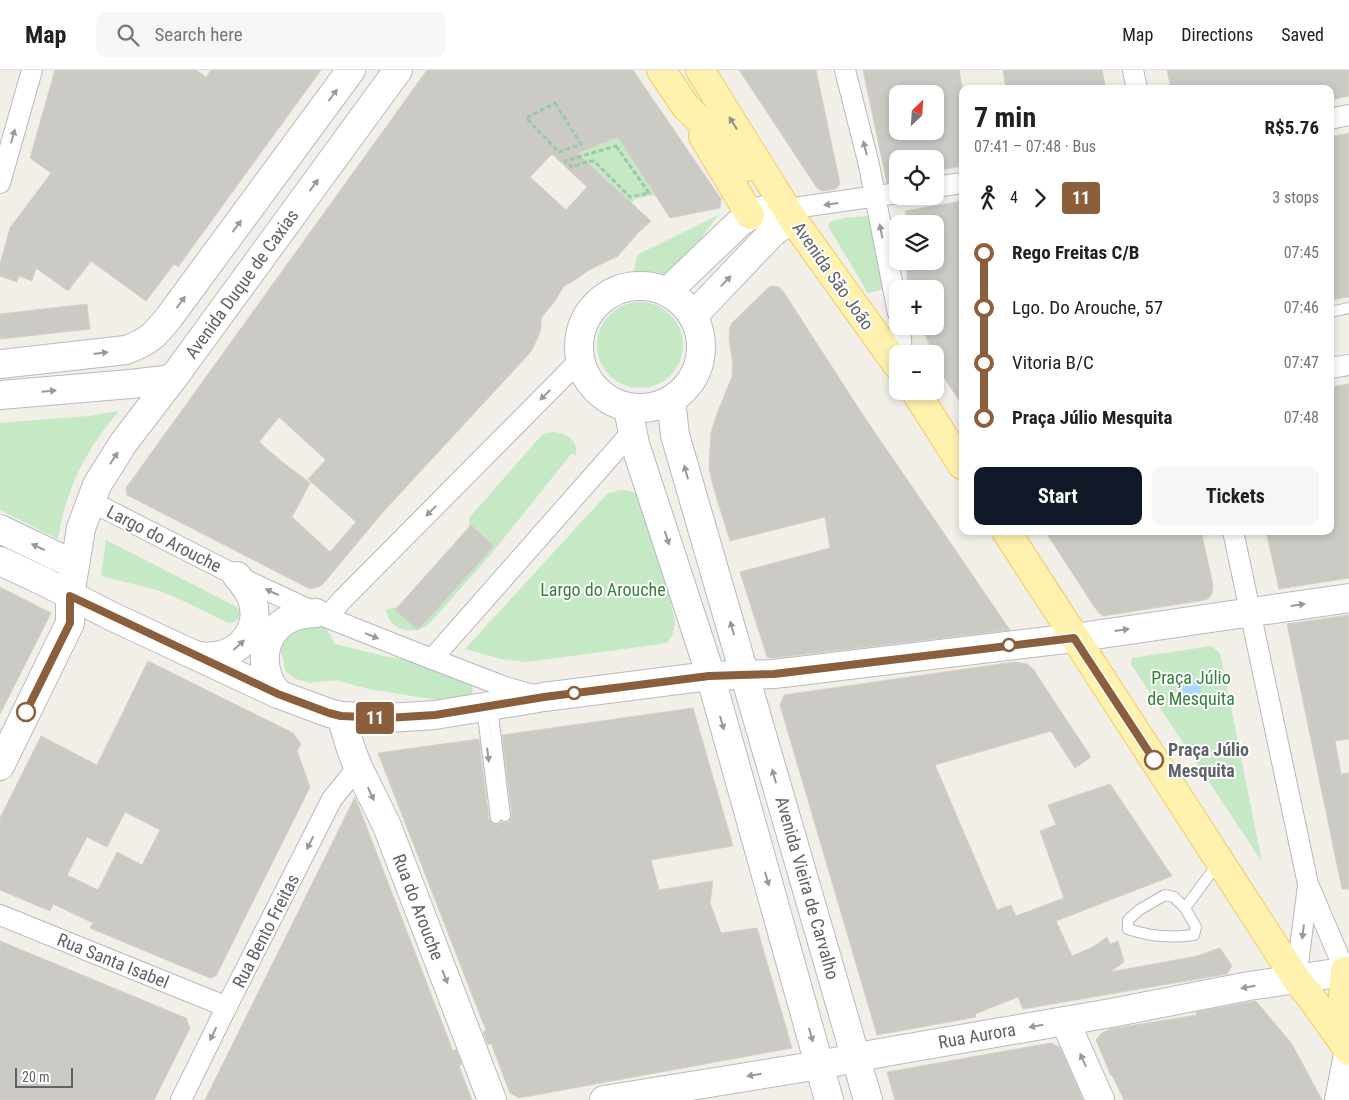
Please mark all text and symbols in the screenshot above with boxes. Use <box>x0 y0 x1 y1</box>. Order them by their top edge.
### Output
search box <box>96 12 446 57</box>
text: Map <box>25 21 66 49</box>
icon: search <box>114 21 142 49</box>
text: Search here <box>154 23 243 46</box>
text: Map <box>1122 24 1153 45</box>
text: Directions <box>1181 24 1253 45</box>
text: Saved <box>1281 24 1324 45</box>
north arrow <box>889 85 944 140</box>
map controls <box>889 85 944 400</box>
one-way arrow <box>328 89 339 102</box>
text: 7 min <box>974 101 1036 134</box>
text: R$5.76 <box>1265 116 1319 139</box>
one-way arrow <box>728 117 738 130</box>
one-way arrow <box>10 128 18 143</box>
text: 07:41 – 07:48 · Bus <box>974 137 1096 156</box>
one-way arrow <box>861 141 869 156</box>
button: locate <box>889 150 944 205</box>
one-way arrow <box>309 178 319 192</box>
icon: walk <box>974 184 1002 212</box>
icon: forward <box>1026 184 1054 212</box>
text: 11 <box>1072 187 1090 208</box>
text: 4 <box>1010 188 1018 207</box>
text: 3 stops <box>1272 188 1319 207</box>
one-way arrow <box>822 200 838 208</box>
street label: Avenida Duque de Caxias <box>181 205 303 362</box>
button: layers <box>889 215 944 270</box>
street label: Avenida São João <box>788 218 878 334</box>
one-way arrow <box>232 219 242 232</box>
one-way arrow <box>877 224 885 239</box>
text: Rego Freitas C/B <box>1012 241 1139 264</box>
text: 07:45 <box>1284 243 1319 262</box>
one-way arrow <box>720 275 732 287</box>
button: + <box>889 280 944 335</box>
one-way arrow <box>176 295 186 309</box>
text: Lgo. Do Arouche, 57 <box>1012 296 1163 319</box>
text: 07:46 <box>1284 298 1319 317</box>
button: − <box>889 345 944 400</box>
one-way arrow <box>93 349 109 357</box>
text: Vitoria B/C <box>1012 351 1094 374</box>
text: 07:47 <box>1284 353 1319 372</box>
one-way arrow <box>41 387 57 395</box>
one-way arrow <box>539 388 551 400</box>
text: Praça Júlio Mesquita <box>1012 406 1172 429</box>
text: 07:48 <box>1284 408 1319 427</box>
one-way arrow <box>109 452 119 465</box>
one-way arrow <box>682 465 690 480</box>
button: Start <box>974 467 1142 525</box>
button: Tickets <box>1152 467 1319 525</box>
street label: Largo do Arouche <box>104 501 225 576</box>
one-way arrow <box>425 504 437 516</box>
one-way arrow <box>663 531 671 546</box>
one-way arrow <box>30 543 45 552</box>
park label: Largo do Arouche <box>540 579 666 600</box>
one-way arrow <box>264 588 279 596</box>
one-way arrow <box>1290 601 1306 609</box>
one-way arrow <box>727 621 735 636</box>
one-way arrow <box>1114 626 1130 634</box>
one-way arrow <box>365 632 379 640</box>
unlabelled marker <box>1002 638 1016 652</box>
one-way arrow <box>232 639 244 651</box>
park label: Praça Júlio de Mesquita <box>1147 667 1235 709</box>
unlabelled marker <box>567 686 581 700</box>
unlabelled marker <box>16 702 36 722</box>
line badge: 11 <box>352 702 398 734</box>
text: 11 <box>366 707 384 728</box>
one-way arrow <box>719 715 727 730</box>
place label: Praça Júlio Mesquita <box>1168 739 1249 781</box>
one-way arrow <box>484 748 492 764</box>
marker: Praça Júlio Mesquita <box>1144 750 1164 770</box>
one-way arrow <box>770 769 778 784</box>
one-way arrow <box>368 787 376 801</box>
street label: Avenida Vieira de Carvalho <box>771 794 844 982</box>
one-way arrow <box>306 836 314 850</box>
street label: Rua do Arouche <box>389 851 448 963</box>
street label: Rua Bento Freitas <box>228 870 303 991</box>
one-way arrow <box>763 871 771 886</box>
one-way arrow <box>1299 924 1307 940</box>
street label: Rua Santa Isabel <box>54 929 172 992</box>
one-way arrow <box>441 970 449 985</box>
one-way arrow <box>1239 983 1255 991</box>
street label: Rua Aurora <box>937 1018 1017 1053</box>
one-way arrow <box>1028 1022 1044 1030</box>
one-way arrow <box>209 1027 217 1042</box>
one-way arrow <box>808 1028 816 1043</box>
one-way arrow <box>1078 1053 1086 1067</box>
scale bar <box>15 1065 72 1088</box>
text: 20 m <box>22 1069 50 1085</box>
one-way arrow <box>746 1072 762 1080</box>

